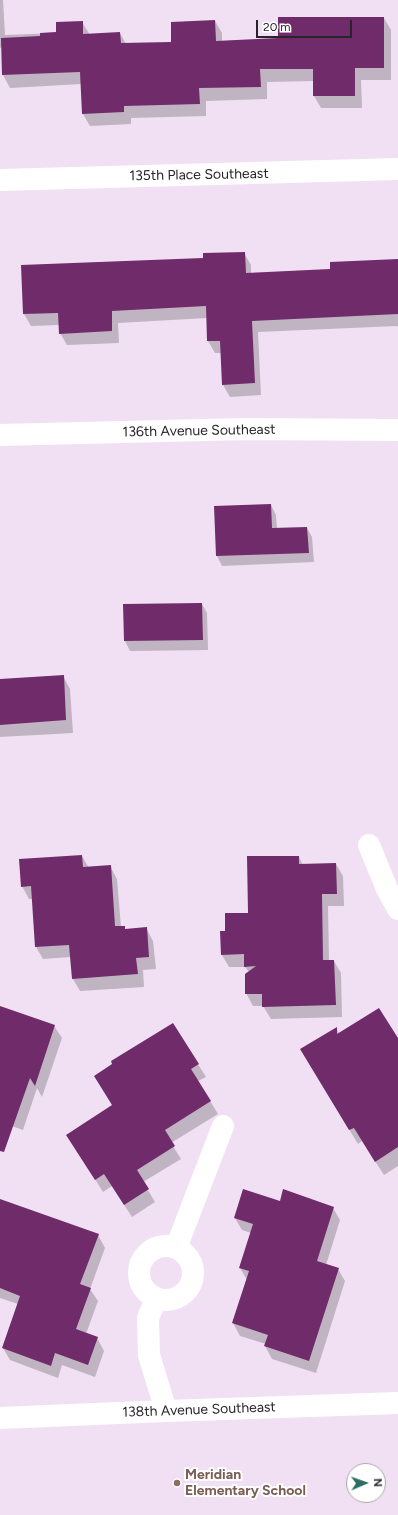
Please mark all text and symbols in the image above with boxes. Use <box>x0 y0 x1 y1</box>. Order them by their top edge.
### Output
scale bar <box>258 12 354 38</box>
text: 20 m <box>263 20 291 34</box>
street label: 135th Place Southeast <box>129 165 269 185</box>
street label: 136th Avenue Southeast <box>122 421 276 441</box>
street label: 138th Avenue Southeast <box>122 1399 276 1421</box>
north arrow <box>346 1463 386 1503</box>
place label: Meridian Elementary School <box>185 1467 306 1500</box>
marker: Meridian Elementary School <box>172 1478 182 1488</box>
text: N <box>371 1478 384 1487</box>

